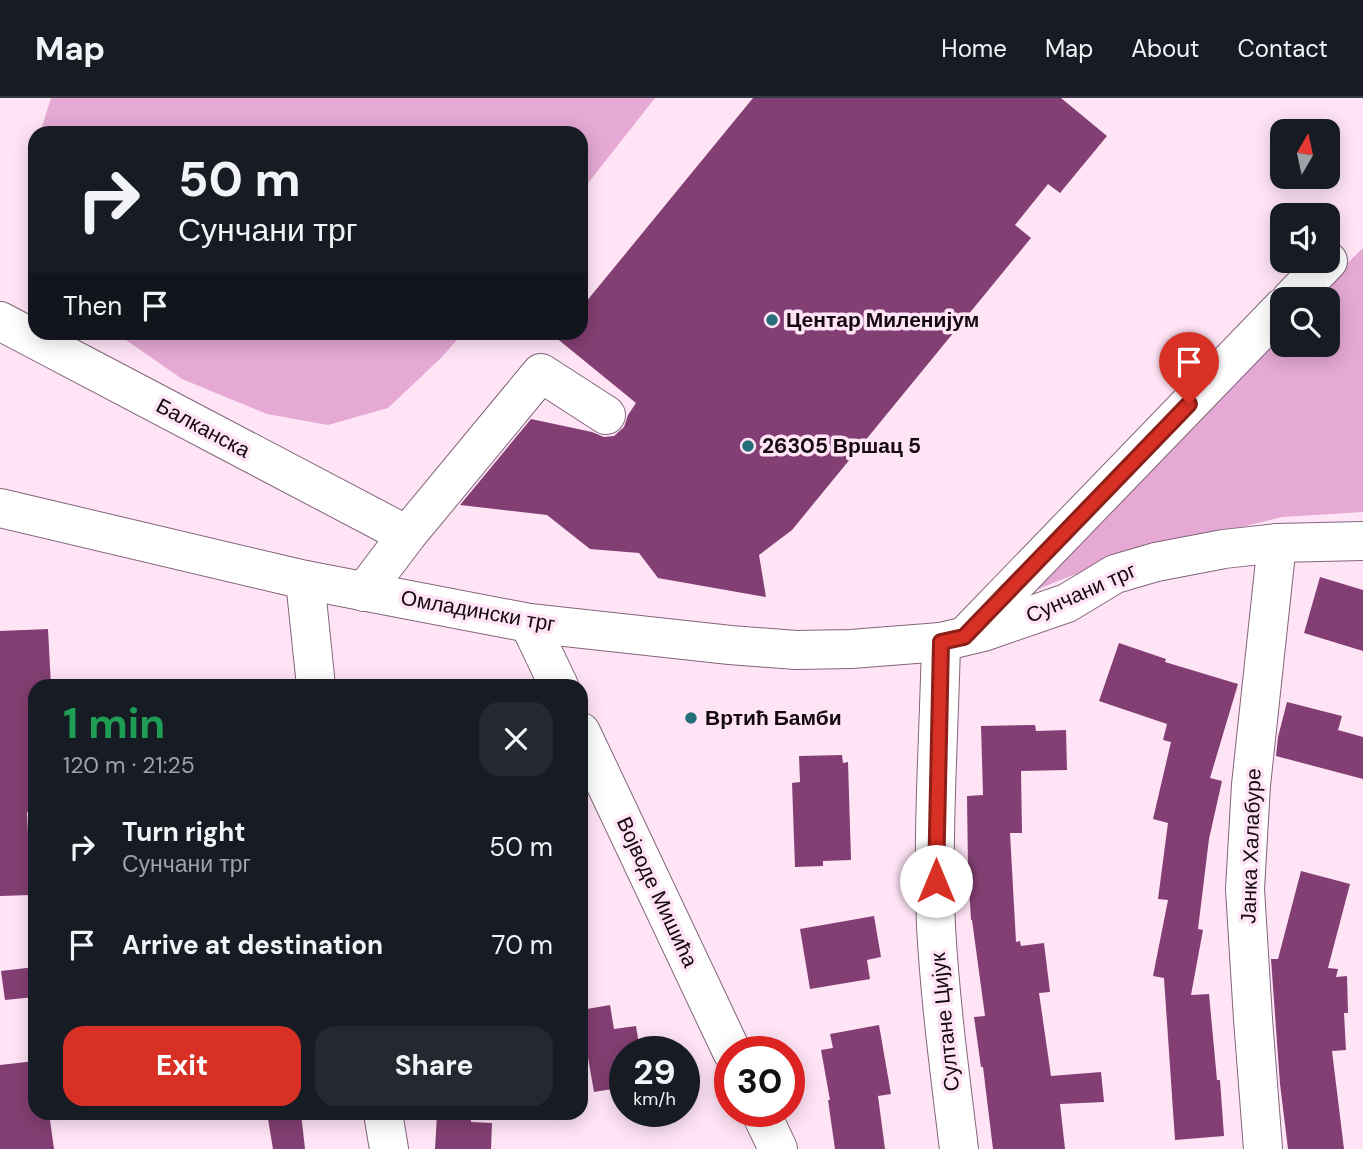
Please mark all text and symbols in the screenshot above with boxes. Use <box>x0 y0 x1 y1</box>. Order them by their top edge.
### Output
text: Map <box>35 27 105 70</box>
text: Home <box>941 33 1007 64</box>
text: Map <box>1045 33 1093 64</box>
text: About <box>1131 33 1200 64</box>
text: Contact <box>1238 33 1328 64</box>
north arrow <box>1270 119 1340 189</box>
map controls <box>1270 119 1340 357</box>
text: 50 m <box>178 147 301 211</box>
icon: right <box>63 154 154 245</box>
button: sound <box>1270 203 1340 273</box>
text: Сунчани трг <box>178 209 357 251</box>
icon: arrive <box>136 287 174 325</box>
button: search <box>1270 287 1340 357</box>
text: Then <box>63 289 122 323</box>
place label: Центар Миленијум <box>786 306 979 334</box>
marker: Центар Миленијум <box>764 312 780 328</box>
pin <box>1159 332 1219 404</box>
icon: arrive <box>1170 343 1208 381</box>
street label: Балканска <box>151 392 255 465</box>
place label: 26305 Вршац 5 <box>762 432 921 460</box>
marker: 26305 Вршац 5 <box>740 438 756 454</box>
street label: Сунчани трг <box>1022 556 1141 630</box>
street label: Омладински трг <box>399 584 558 638</box>
text: 1 min <box>63 696 165 751</box>
button: close <box>479 702 553 776</box>
place label: Вртић Бамби <box>705 704 842 732</box>
marker: Вртић Бамби <box>683 710 699 726</box>
text: 120 m · 21:25 <box>63 750 195 780</box>
street label: Јанка Халабуре <box>1234 768 1268 924</box>
street label: Војводе Мишића <box>610 812 704 972</box>
text: Turn right <box>122 815 246 849</box>
icon: right <box>63 828 101 866</box>
text: 50 m <box>489 830 553 864</box>
position arrow <box>899 844 973 918</box>
text: Сунчани трг <box>122 849 251 879</box>
icon: arrive <box>63 926 101 964</box>
text: Arrive at destination <box>122 928 383 962</box>
text: 70 m <box>492 928 553 962</box>
street label: Султане Цијук <box>924 951 966 1093</box>
button: Exit <box>63 1026 301 1106</box>
button: Share <box>315 1026 553 1106</box>
speed limit sign: 30 <box>714 1036 805 1127</box>
text: 29 <box>633 1049 676 1095</box>
text: km/h <box>633 1087 676 1111</box>

